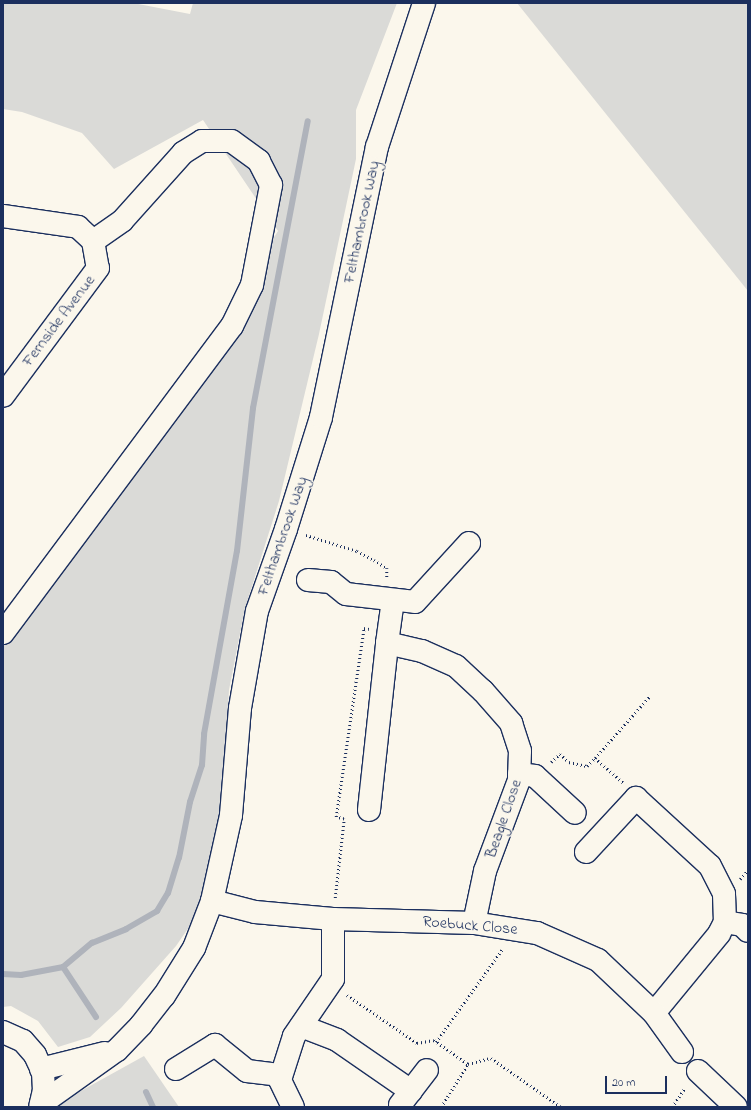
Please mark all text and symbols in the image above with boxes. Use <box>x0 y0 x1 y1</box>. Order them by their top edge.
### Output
street label: Felthambrook Way <box>340 159 384 285</box>
street label: Fernside Avenue <box>18 272 100 370</box>
street label: Felthambrook Way <box>254 474 312 598</box>
street label: Beagle Close <box>482 777 526 861</box>
street label: Roebuck Close <box>422 912 518 940</box>
scale bar <box>607 1068 669 1094</box>
text: 20 m <box>612 1074 635 1092</box>

